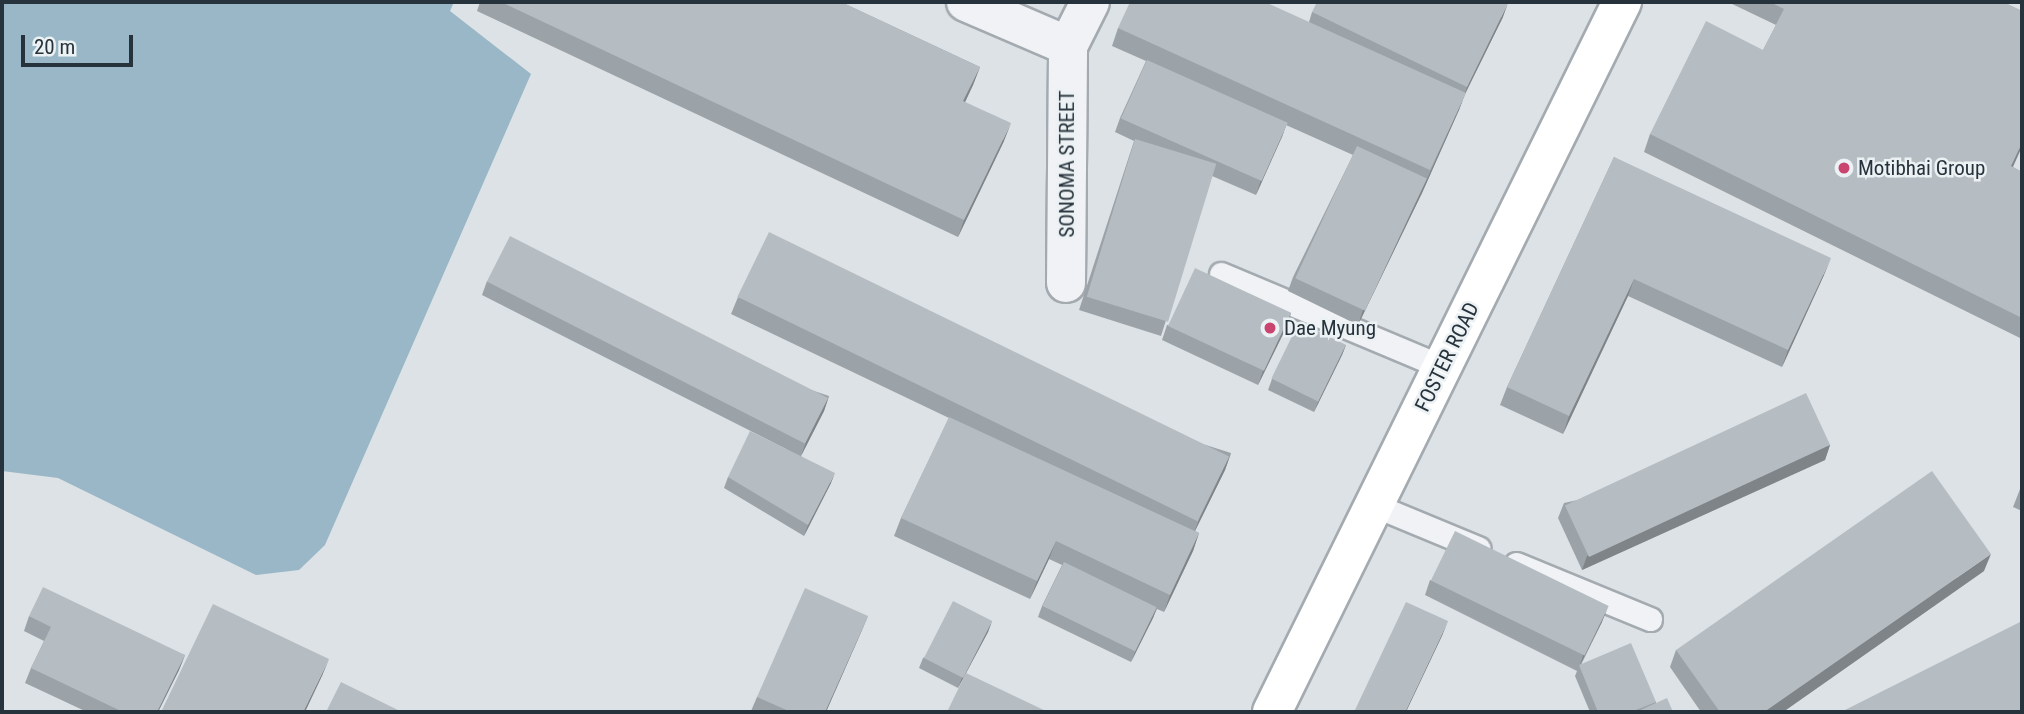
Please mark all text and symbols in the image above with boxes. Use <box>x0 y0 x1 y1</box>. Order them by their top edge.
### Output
scale bar <box>24 21 136 65</box>
text: 20 m <box>34 35 75 59</box>
street label: SONOMA STREET <box>1054 90 1080 238</box>
place label: Motibhai Group <box>1858 155 1985 181</box>
marker: Motibhai Group <box>1836 160 1852 176</box>
street label: FOSTER ROAD <box>1410 298 1484 416</box>
place label: Dae Myung <box>1284 315 1376 341</box>
marker: Dae Myung <box>1262 320 1278 336</box>

